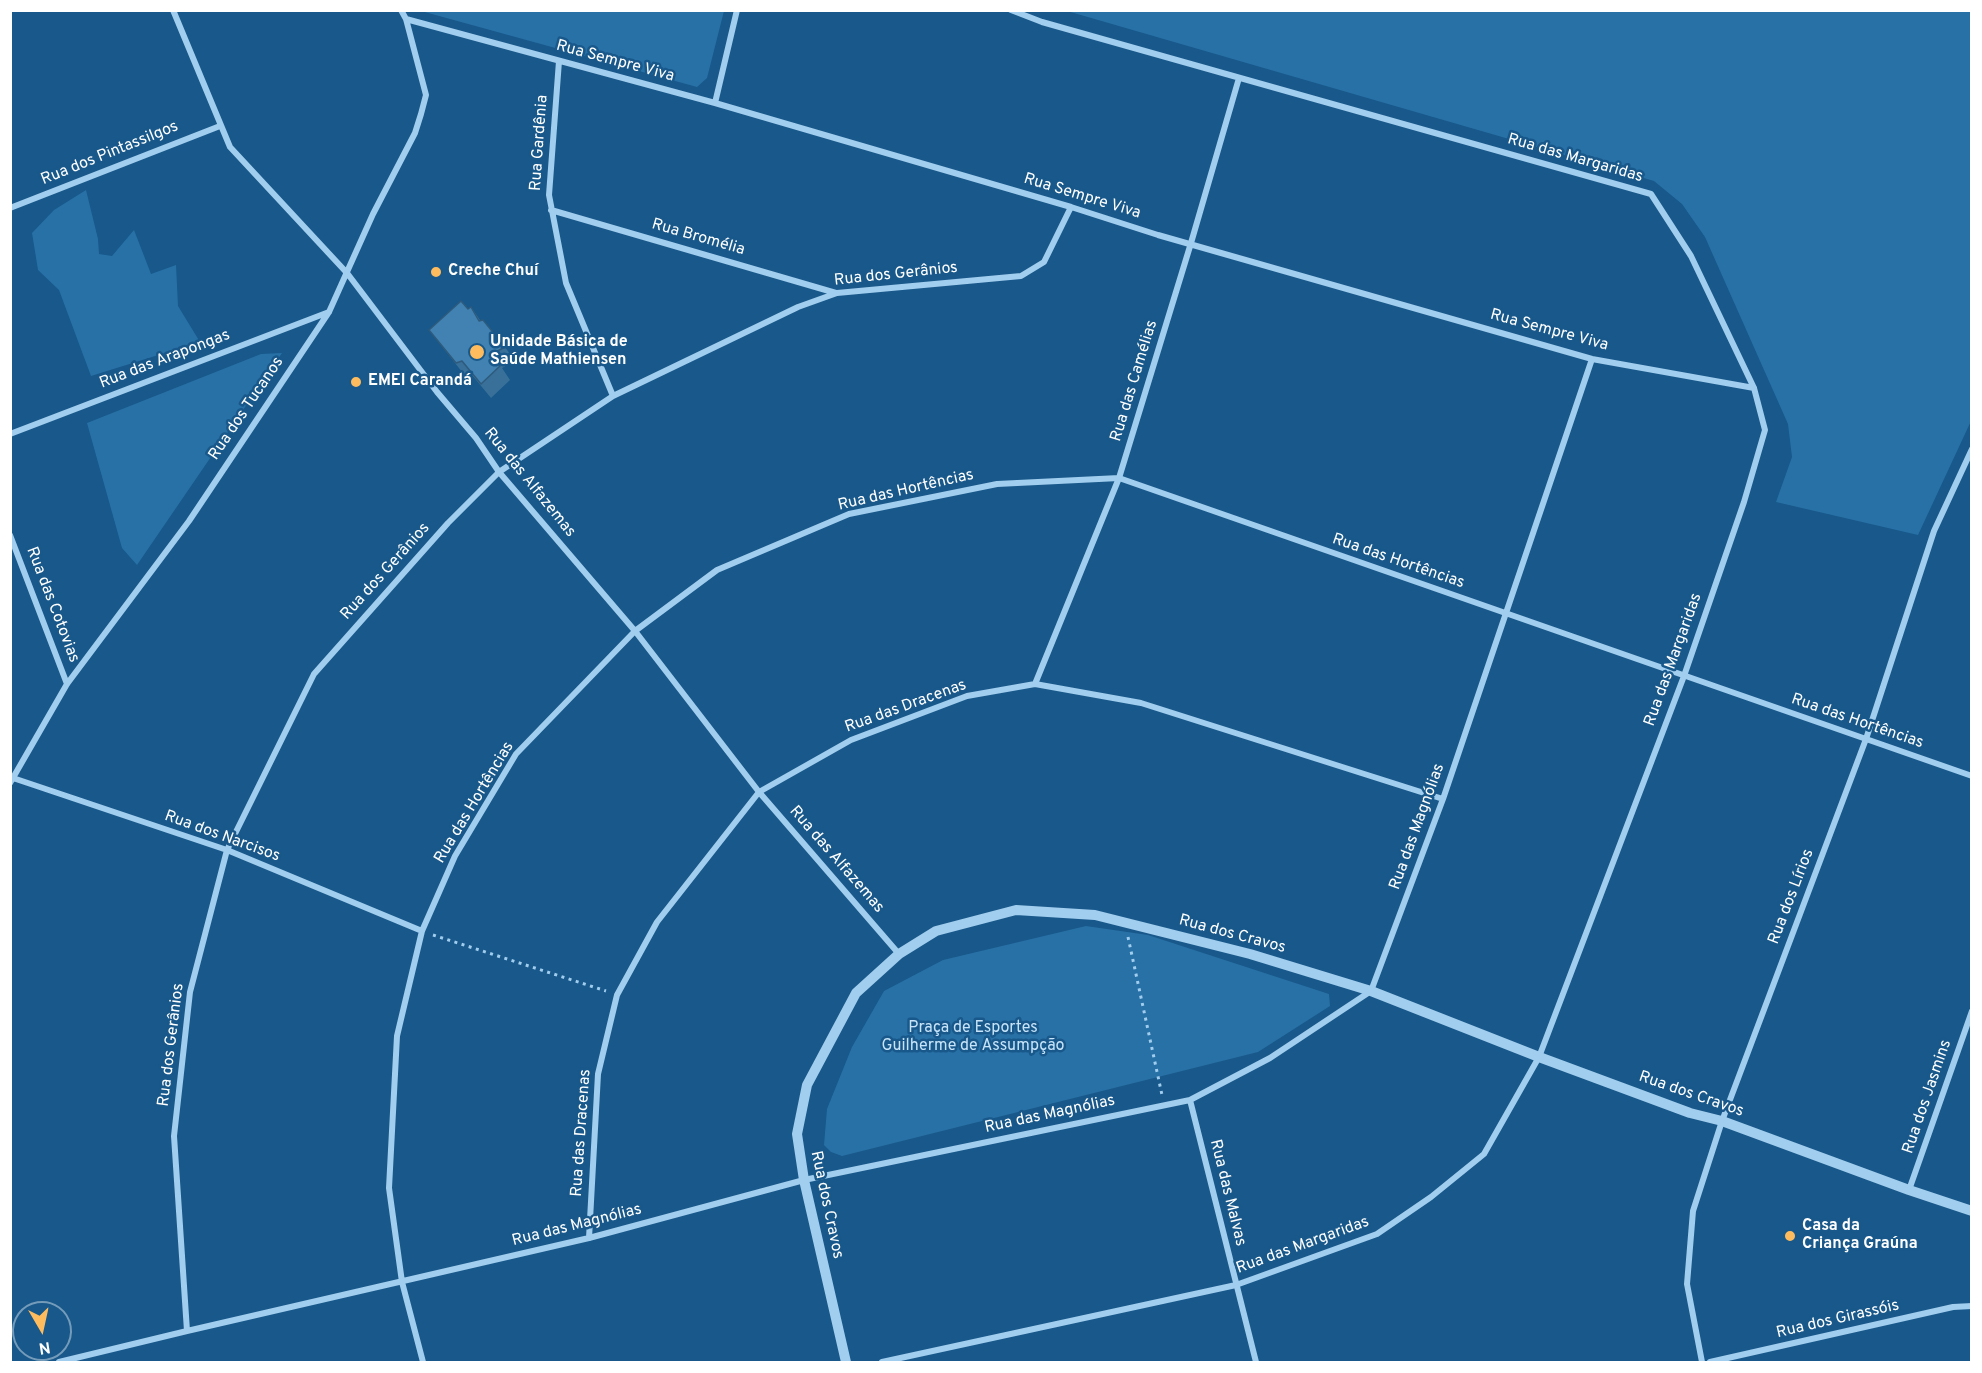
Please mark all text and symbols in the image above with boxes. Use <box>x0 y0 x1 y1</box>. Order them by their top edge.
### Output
street label: Rua Sempre Viva <box>554 37 676 87</box>
street label: Rua Gardênia <box>527 94 553 192</box>
street label: Rua dos Pintassilgos <box>39 118 181 190</box>
street label: Rua das Margaridas <box>1505 130 1645 188</box>
street label: Rua Sempre Viva <box>1021 170 1143 224</box>
street label: Rua Bromélia <box>649 216 747 260</box>
street label: Rua dos Gerânios <box>833 259 959 291</box>
place label: Creche Chuí <box>448 262 538 282</box>
marker: Creche Chuí <box>429 265 443 279</box>
street label: Rua Sempre Viva <box>1488 306 1610 356</box>
street label: Rua das Camélias <box>1107 318 1163 444</box>
street label: Rua das Arapongas <box>97 326 233 394</box>
place label: Unidade Básica de Saúde Mathiensen <box>490 333 628 371</box>
marker: Unidade Básica de Saúde Mathiensen <box>468 343 486 361</box>
street label: Rua dos Tucanos <box>205 354 289 464</box>
place label: EMEI Carandá <box>368 372 472 392</box>
marker: EMEI Carandá <box>349 375 363 389</box>
street label: Rua das Alfazemas <box>479 424 579 542</box>
street label: Rua das Hortências <box>836 466 976 516</box>
street label: Rua dos Gerânios <box>337 519 435 625</box>
street label: Rua das Hortências <box>1329 530 1467 594</box>
street label: Rua das Cotovias <box>21 544 83 666</box>
street label: Rua das Margaridas <box>1641 591 1707 729</box>
street label: Rua das Dracenas <box>843 676 969 738</box>
street label: Rua das Hortências <box>1788 690 1926 754</box>
street label: Rua das Hortências <box>431 739 519 867</box>
street label: Rua das Magnólias <box>1386 761 1450 893</box>
street label: Rua das Alfazemas <box>784 803 888 917</box>
street label: Rua dos Narcisos <box>162 807 282 867</box>
street label: Rua dos Lírios <box>1765 847 1819 947</box>
street label: Rua dos Cravos <box>1177 912 1287 958</box>
street label: Rua dos Gerânios <box>155 982 189 1108</box>
park label: Praça de Esportes Guilherme de Assumpção <box>882 1019 1064 1057</box>
street label: Rua dos Jasmins <box>1899 1037 1957 1157</box>
street label: Rua dos Cravos <box>1636 1068 1746 1122</box>
street label: Rua das Dracenas <box>568 1069 596 1197</box>
street label: Rua das Magnólias <box>983 1092 1117 1138</box>
street label: Rua das Malvas <box>1204 1138 1250 1248</box>
street label: Rua dos Cravos <box>805 1149 847 1261</box>
street label: Rua das Magnólias <box>510 1201 644 1251</box>
street label: Rua das Margaridas <box>1234 1213 1372 1279</box>
place label: Casa da Criança Graúna <box>1802 1217 1918 1255</box>
marker: Casa da Criança Graúna <box>1783 1229 1797 1243</box>
street label: Rua dos Girassóis <box>1775 1297 1901 1343</box>
north arrow <box>12 1301 72 1361</box>
text: N <box>37 1336 52 1358</box>

